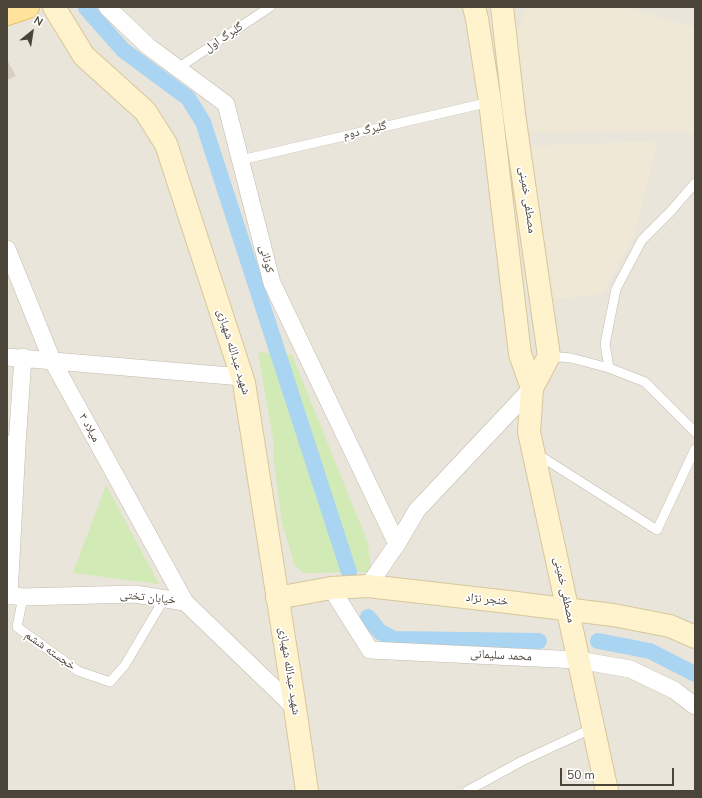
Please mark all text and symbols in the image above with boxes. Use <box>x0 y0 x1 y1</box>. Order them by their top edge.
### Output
north arrow <box>12 12 52 52</box>
text: N <box>31 13 46 30</box>
street label: گلبرگ اول <box>202 20 246 56</box>
street label: گلبرگ دوم <box>342 119 388 143</box>
street label: مصطفی خمینی <box>515 166 539 234</box>
street label: کونانی <box>256 243 276 275</box>
street label: شهید عبدالله شهبازی <box>213 307 253 397</box>
street label: میلاد ۳ <box>75 411 103 445</box>
street label: مصطفی خمینی <box>550 556 578 624</box>
street label: خیابان تختی <box>119 588 177 608</box>
street label: خنجر نژاد <box>465 591 509 609</box>
street label: شهید عبدالله شهبازی <box>275 626 303 716</box>
street label: خجسته ششم <box>22 628 78 674</box>
street label: محمد سلیمانی <box>470 647 532 665</box>
scale bar <box>562 760 676 786</box>
text: 50 m <box>567 767 595 783</box>

